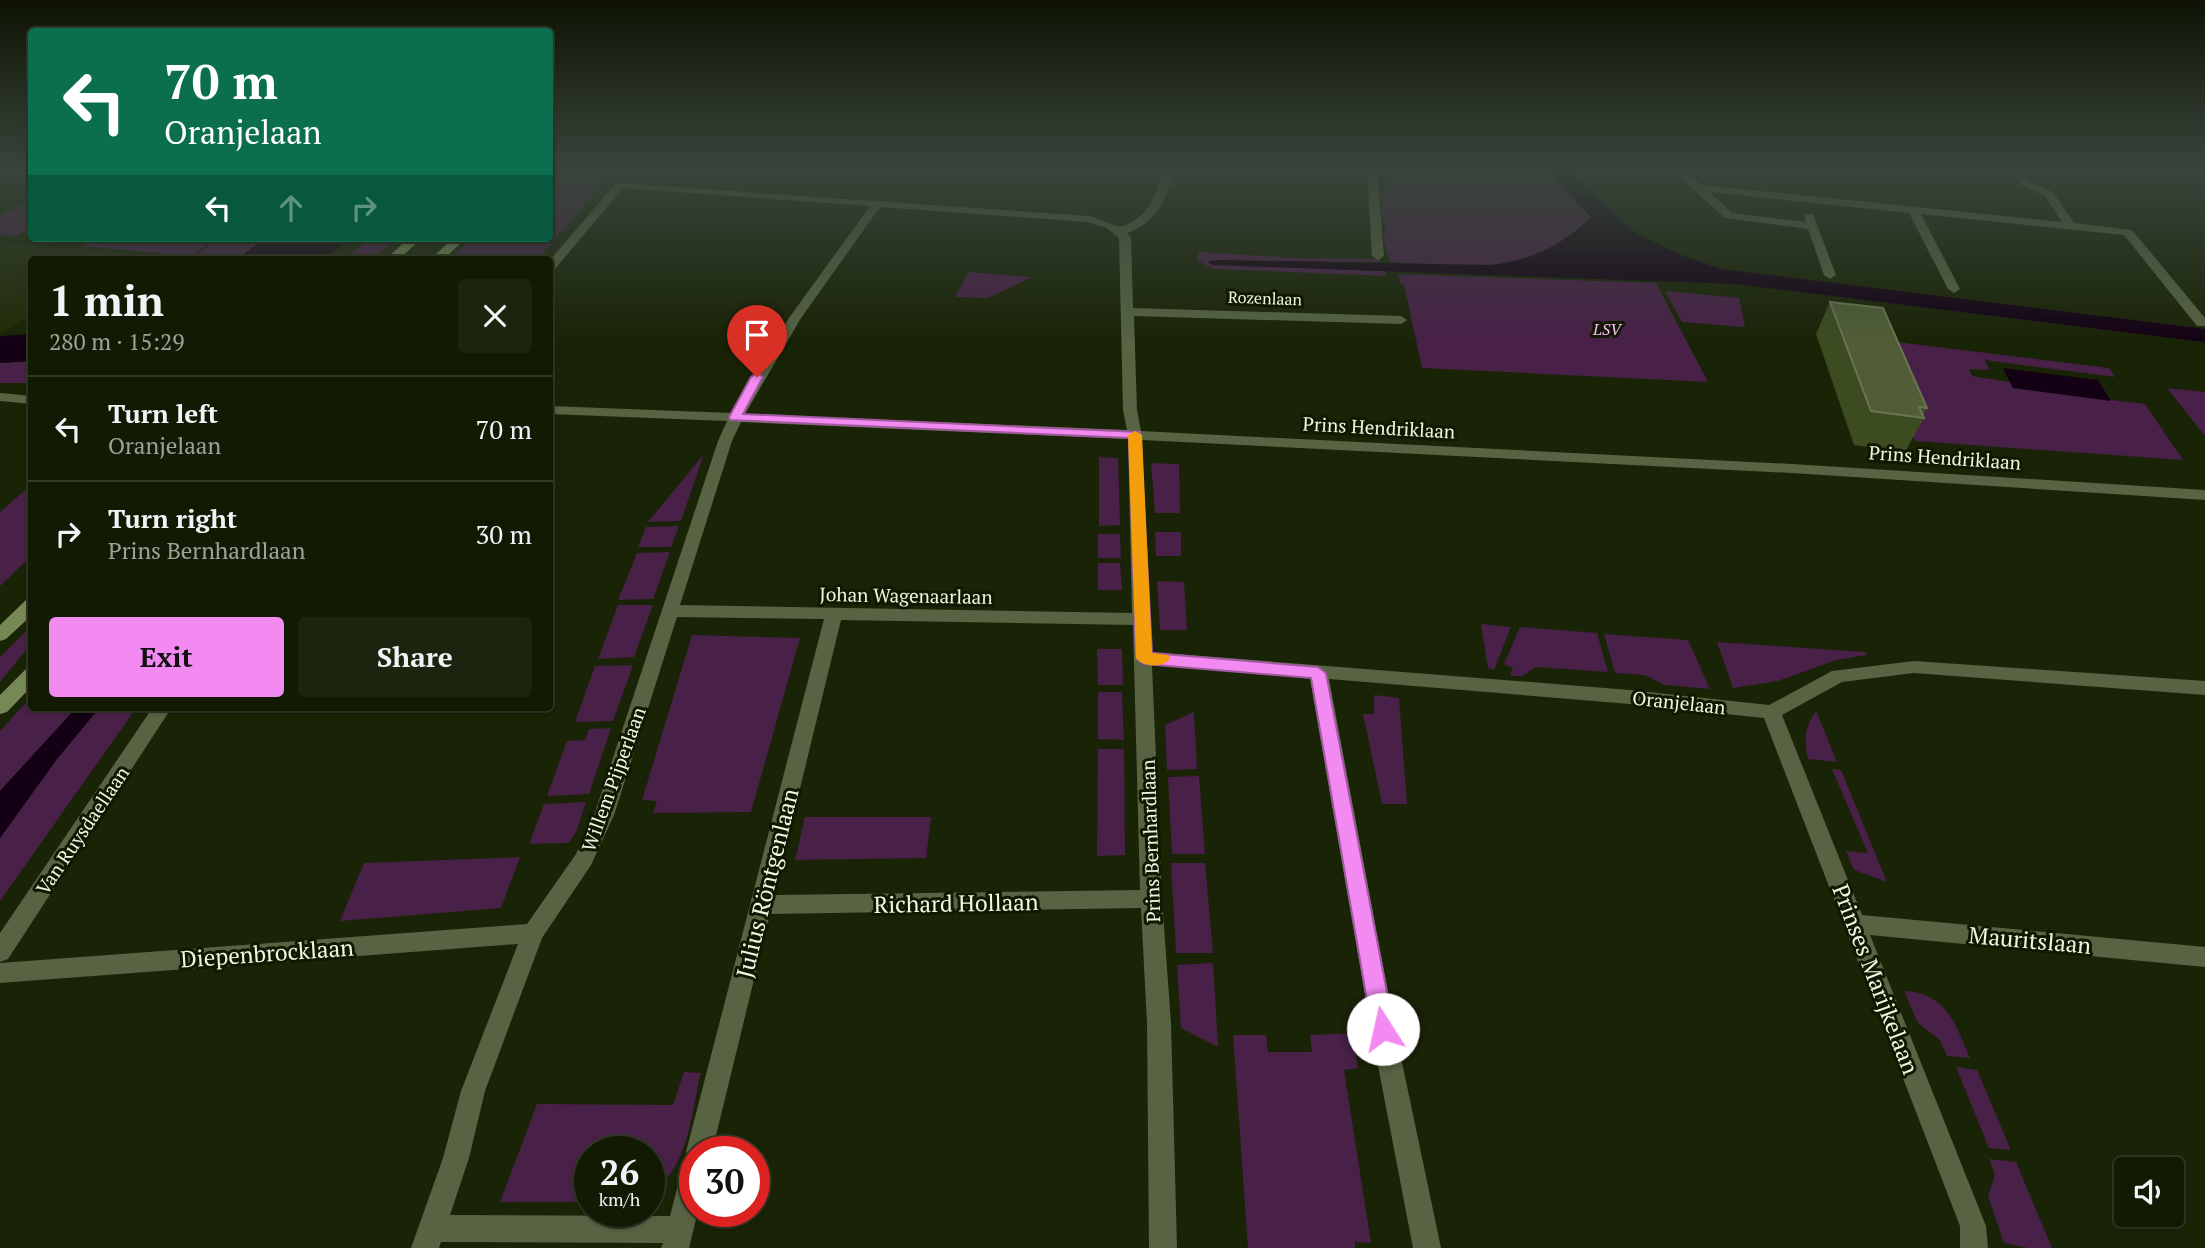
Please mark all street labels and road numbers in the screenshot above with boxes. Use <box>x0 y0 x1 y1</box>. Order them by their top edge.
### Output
street label: Rozenlaan <box>1228 286 1303 310</box>
street label: Prins Hendriklaan <box>1302 411 1456 443</box>
street label: Prins Hendriklaan <box>1868 439 2022 475</box>
street label: Johan Wagenaarlaan <box>819 581 993 609</box>
street label: Oranjelaan <box>1631 685 1727 719</box>
street label: Willem Pijperlaan <box>575 703 651 855</box>
street label: Prins Bernhardlaan <box>1135 759 1165 923</box>
street label: Van Ruysdaellaan <box>30 761 134 899</box>
street label: Julius Röntgenlaan <box>729 785 806 981</box>
street label: Prinses Marijkelaan <box>1825 880 1927 1079</box>
street label: Richard Hollaan <box>873 886 1039 920</box>
street label: Mauritslaan <box>1967 919 2093 961</box>
street label: Diepenbrocklaan <box>179 931 355 975</box>

